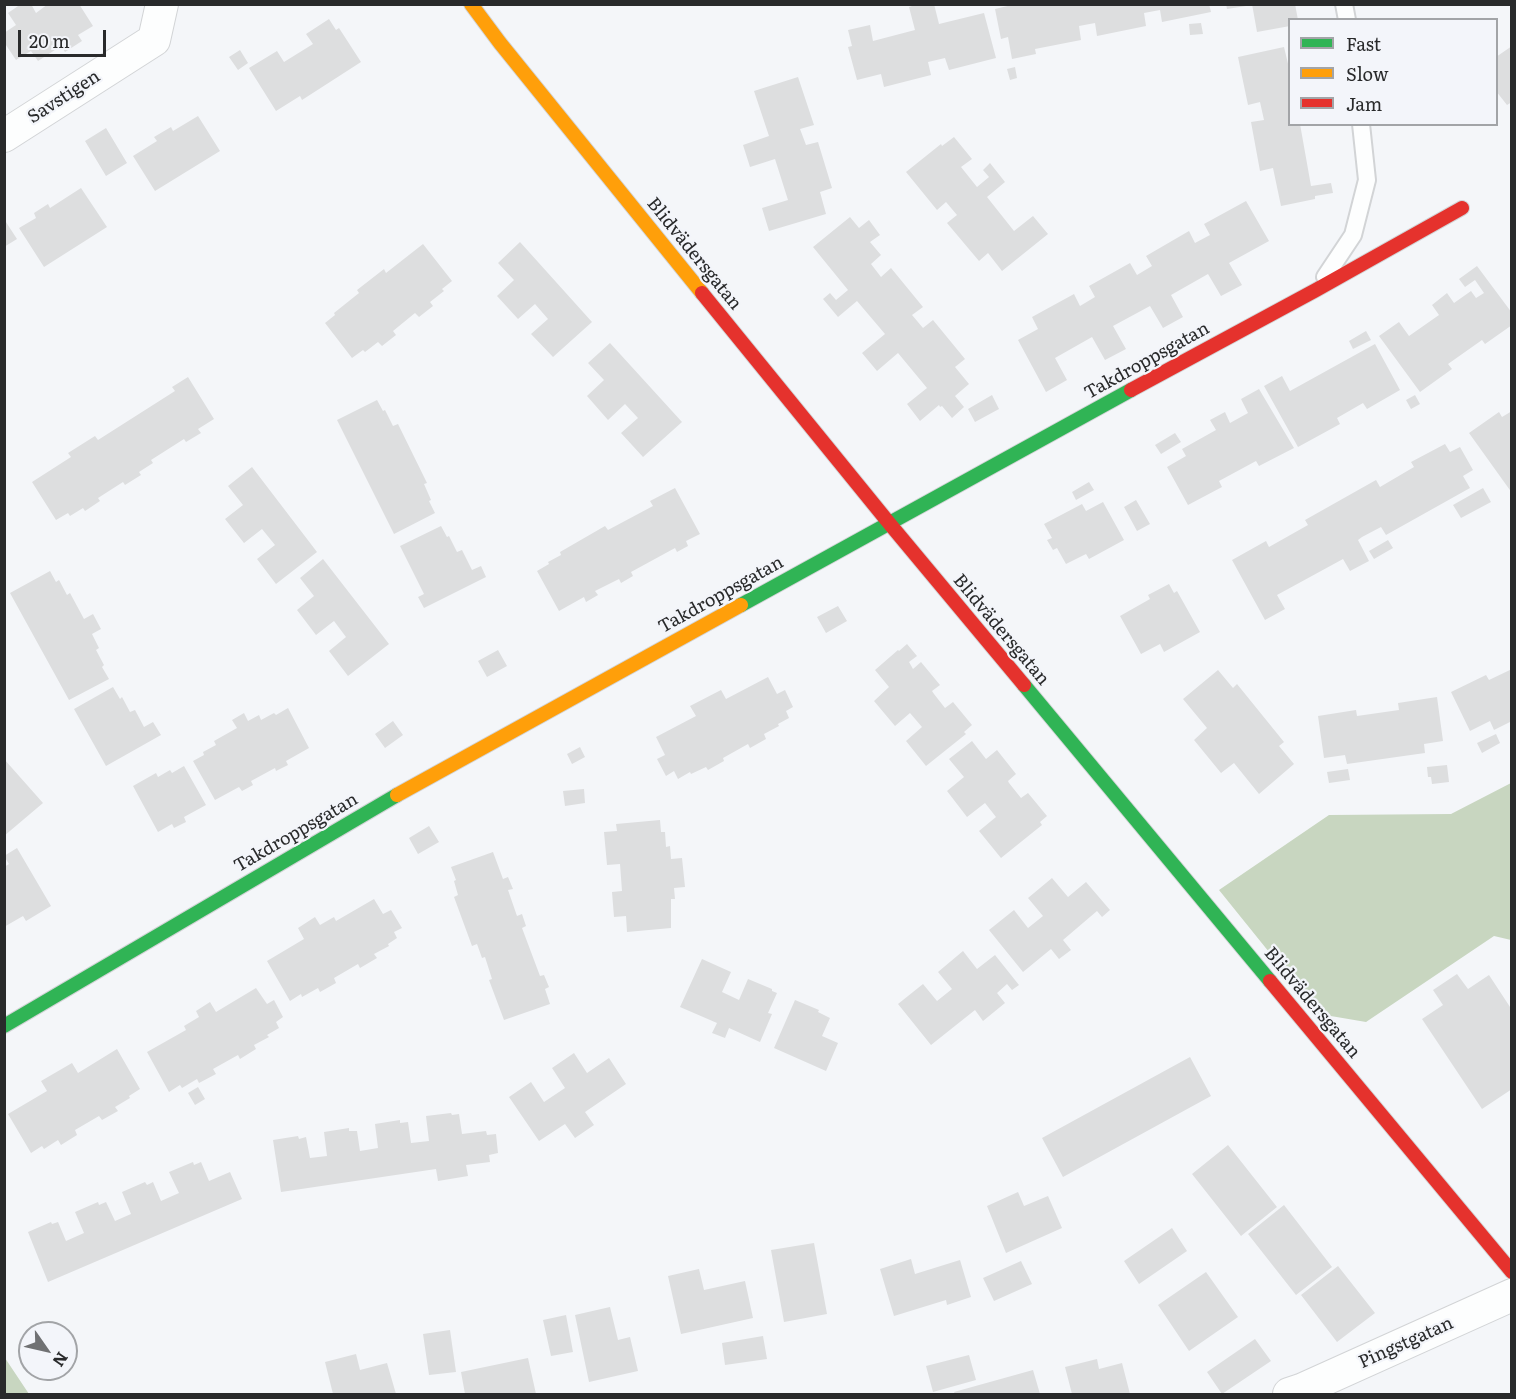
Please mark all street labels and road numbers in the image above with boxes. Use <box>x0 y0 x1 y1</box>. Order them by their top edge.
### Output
street label: Savstigen <box>24 66 104 128</box>
street label: Blidvädersgatan <box>642 193 746 315</box>
street label: Takdroppsgatan <box>1081 318 1213 404</box>
street label: Takdroppsgatan <box>655 552 787 638</box>
street label: Blidvädersgatan <box>948 570 1054 690</box>
street label: Takdroppsgatan <box>230 789 362 877</box>
street label: Blidvädersgatan <box>1259 943 1365 1063</box>
street label: Pingstgatan <box>1355 1313 1457 1373</box>

